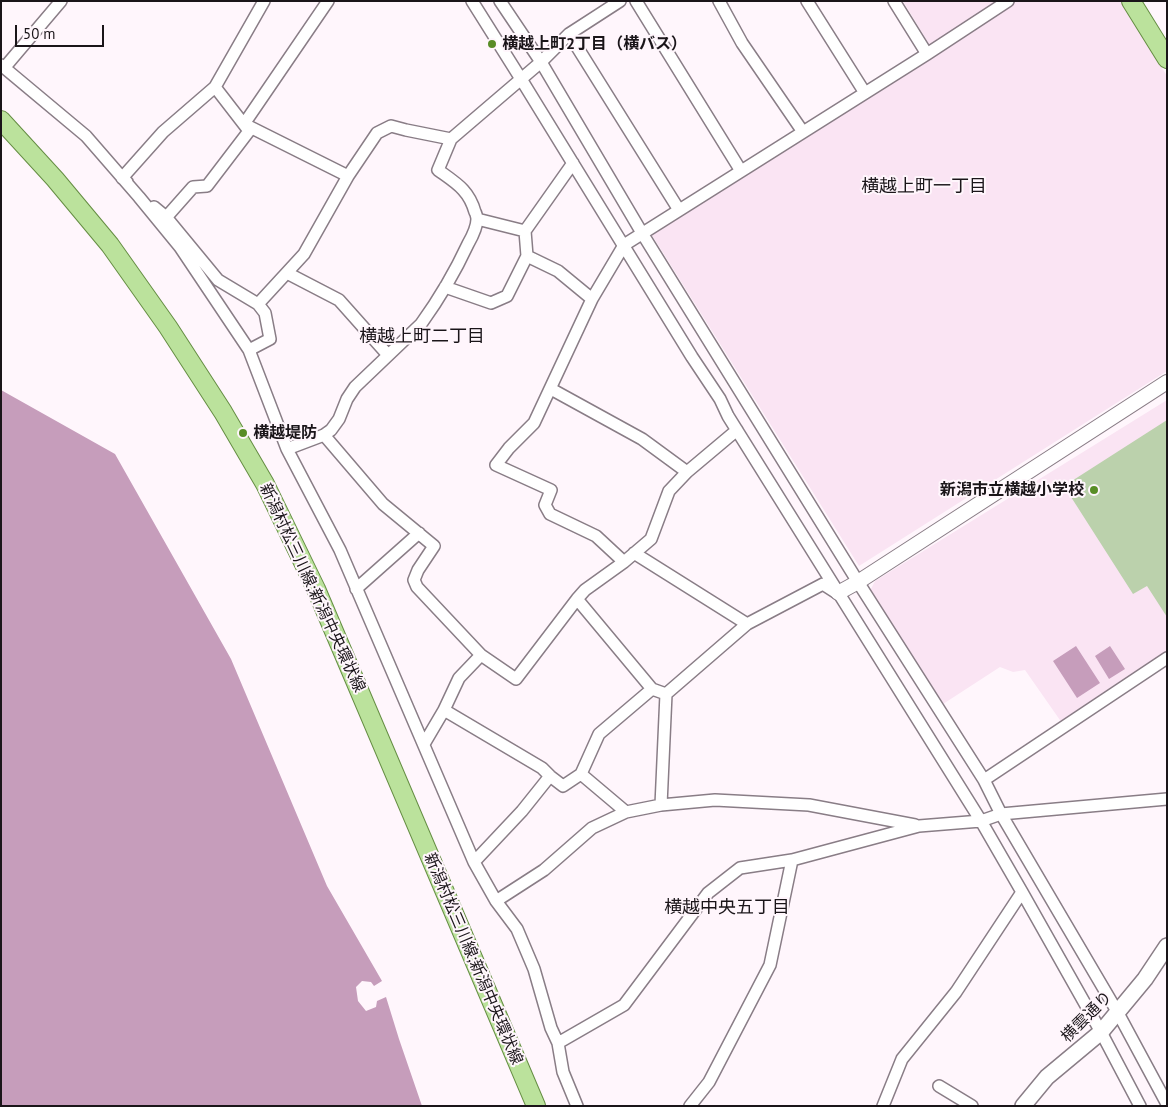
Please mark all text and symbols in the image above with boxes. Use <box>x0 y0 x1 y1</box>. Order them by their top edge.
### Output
scale bar <box>18 15 106 47</box>
text: 50 m <box>23 24 56 43</box>
place label: 横越上町2丁目（横バス） <box>502 34 687 54</box>
marker: 横越上町2丁目（横バス） <box>486 38 498 50</box>
district label: 横越上町一丁目 <box>861 176 987 198</box>
district label: 横越上町二丁目 <box>359 326 485 348</box>
place label: 横越堤防 <box>253 423 317 443</box>
marker: 横越堤防 <box>237 427 249 439</box>
place label: 新潟市立横越小学校 <box>940 480 1084 500</box>
street label: 新潟村松三川線;新潟中央環状線 <box>255 481 369 695</box>
marker: 新潟市立横越小学校 <box>1088 484 1100 496</box>
street label: 新潟村松三川線;新潟中央環状線 <box>420 850 526 1068</box>
district label: 横越中央五丁目 <box>664 897 790 919</box>
street label: 横雲通り <box>1058 988 1116 1046</box>

